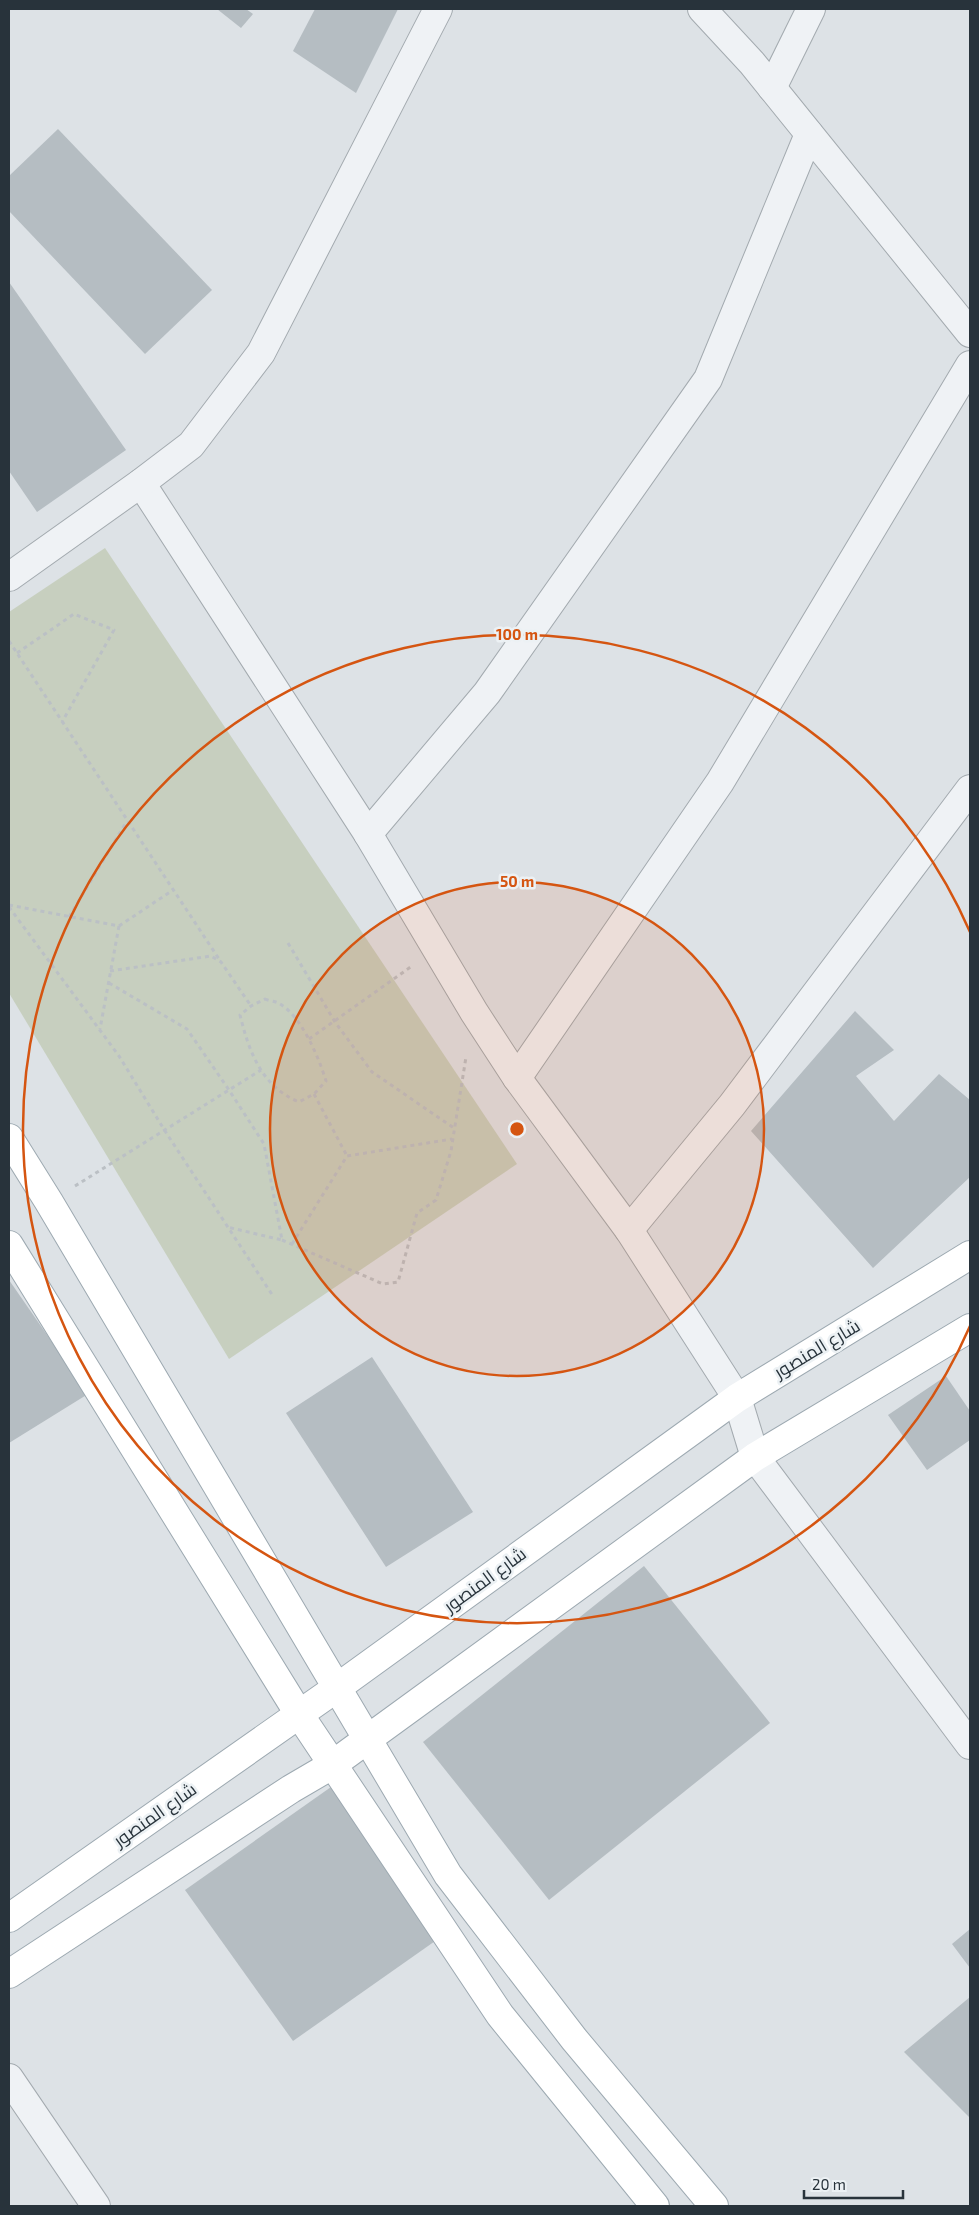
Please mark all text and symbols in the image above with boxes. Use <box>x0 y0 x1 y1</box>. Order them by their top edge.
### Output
text: 100 m <box>496 625 538 643</box>
text: 50 m <box>500 872 534 890</box>
centre of rings <box>508 1120 526 1138</box>
street label: شارع المنصور <box>769 1314 865 1385</box>
street label: شارع المنصور <box>438 1542 531 1619</box>
street label: شارع المنصور <box>108 1777 201 1853</box>
scale bar <box>804 2168 903 2200</box>
text: 20 m <box>812 2175 846 2193</box>

